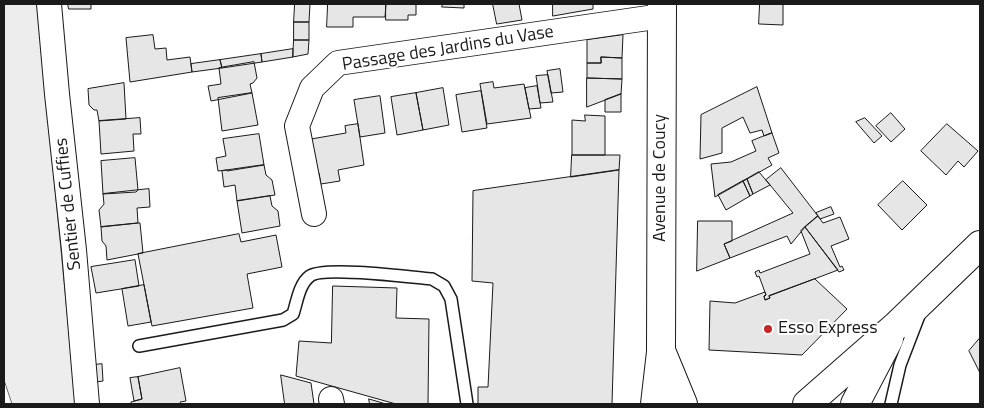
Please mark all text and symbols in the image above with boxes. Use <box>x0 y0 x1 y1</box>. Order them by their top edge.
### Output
street label: Passage des Jardins du Vase <box>341 22 555 76</box>
street label: Avenue de Coucy <box>650 114 672 242</box>
street label: Sentier de Cuffies <box>51 137 87 271</box>
place label: Esso Express <box>778 318 878 340</box>
marker: Esso Express <box>762 323 774 335</box>

